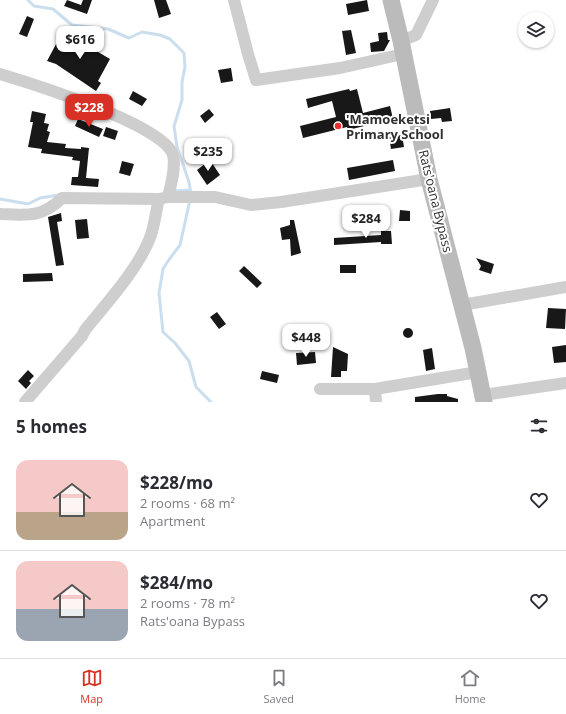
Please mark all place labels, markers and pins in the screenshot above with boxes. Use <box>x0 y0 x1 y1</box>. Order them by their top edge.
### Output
pin: $616 <box>56 26 104 60</box>
pin: $228 <box>65 94 113 128</box>
place label: 'Mamoeketsi Primary School <box>346 110 444 143</box>
marker: 'Mamoeketsi Primary School <box>333 121 343 131</box>
pin: $235 <box>184 138 232 172</box>
pin: $284 <box>342 205 390 239</box>
pin: $448 <box>282 324 330 358</box>

